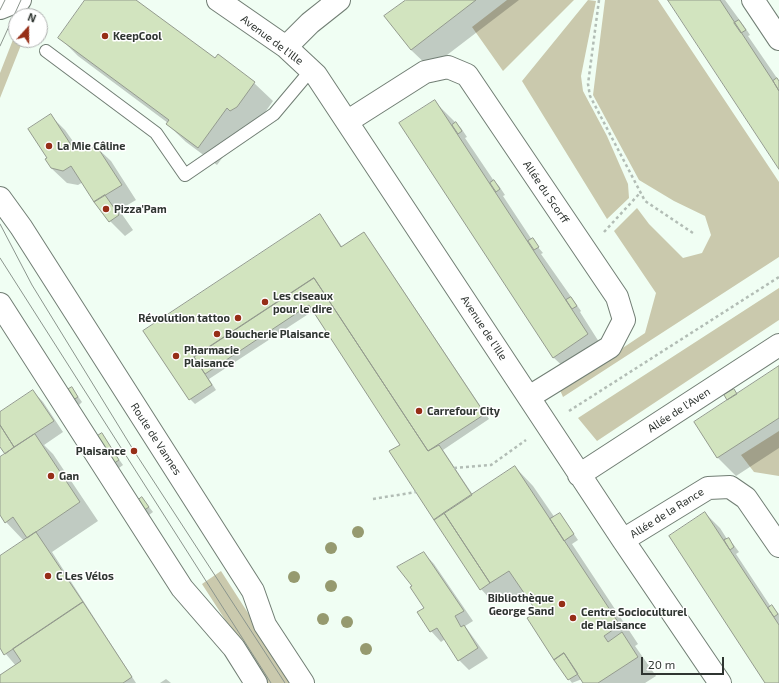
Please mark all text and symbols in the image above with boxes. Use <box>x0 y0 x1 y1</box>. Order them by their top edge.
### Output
north arrow <box>8 8 48 48</box>
text: N <box>26 10 38 25</box>
street label: Avenue de l'Ille <box>238 12 306 68</box>
place label: KeepCool <box>113 29 162 43</box>
marker: KeepCool <box>100 31 110 41</box>
place label: La Mie Câline <box>57 139 125 153</box>
marker: La Mie Câline <box>44 141 54 151</box>
street label: Allée du Scorff <box>520 158 572 226</box>
place label: Pizza'Pam <box>114 202 167 216</box>
marker: Pizza'Pam <box>101 204 111 214</box>
place label: Les ciseaux pour le dire <box>273 289 333 315</box>
street label: Avenue de l'Ille <box>458 293 510 363</box>
marker: Les ciseaux pour le dire <box>260 297 270 307</box>
place label: Révolution tattoo <box>138 311 230 325</box>
marker: Révolution tattoo <box>233 313 243 323</box>
place label: Boucherie Plaisance <box>225 327 330 341</box>
marker: Boucherie Plaisance <box>212 329 222 339</box>
place label: Pharmacie Plaisance <box>184 343 239 369</box>
marker: Pharmacie Plaisance <box>171 351 181 361</box>
street label: Allée de l'Aven <box>645 385 713 435</box>
street label: Route de Vannes <box>128 401 184 477</box>
place label: Carrefour City <box>427 404 500 418</box>
marker: Carrefour City <box>414 406 424 416</box>
place label: Plaisance <box>76 444 126 458</box>
marker: Plaisance <box>129 446 139 456</box>
place label: Gan <box>59 469 79 483</box>
marker: Gan <box>46 471 56 481</box>
street label: Allée de la Rance <box>628 485 706 541</box>
place label: C Les Vélos <box>56 569 114 583</box>
marker: C Les Vélos <box>43 571 53 581</box>
place label: Bibliothèque George Sand <box>488 591 554 617</box>
marker: Bibliothèque George Sand <box>557 599 567 609</box>
place label: Centre Socioculturel de Plaisance <box>581 605 687 631</box>
marker: Centre Socioculturel de Plaisance <box>568 613 578 623</box>
scale bar <box>643 649 726 675</box>
text: 20 m <box>648 657 675 671</box>

